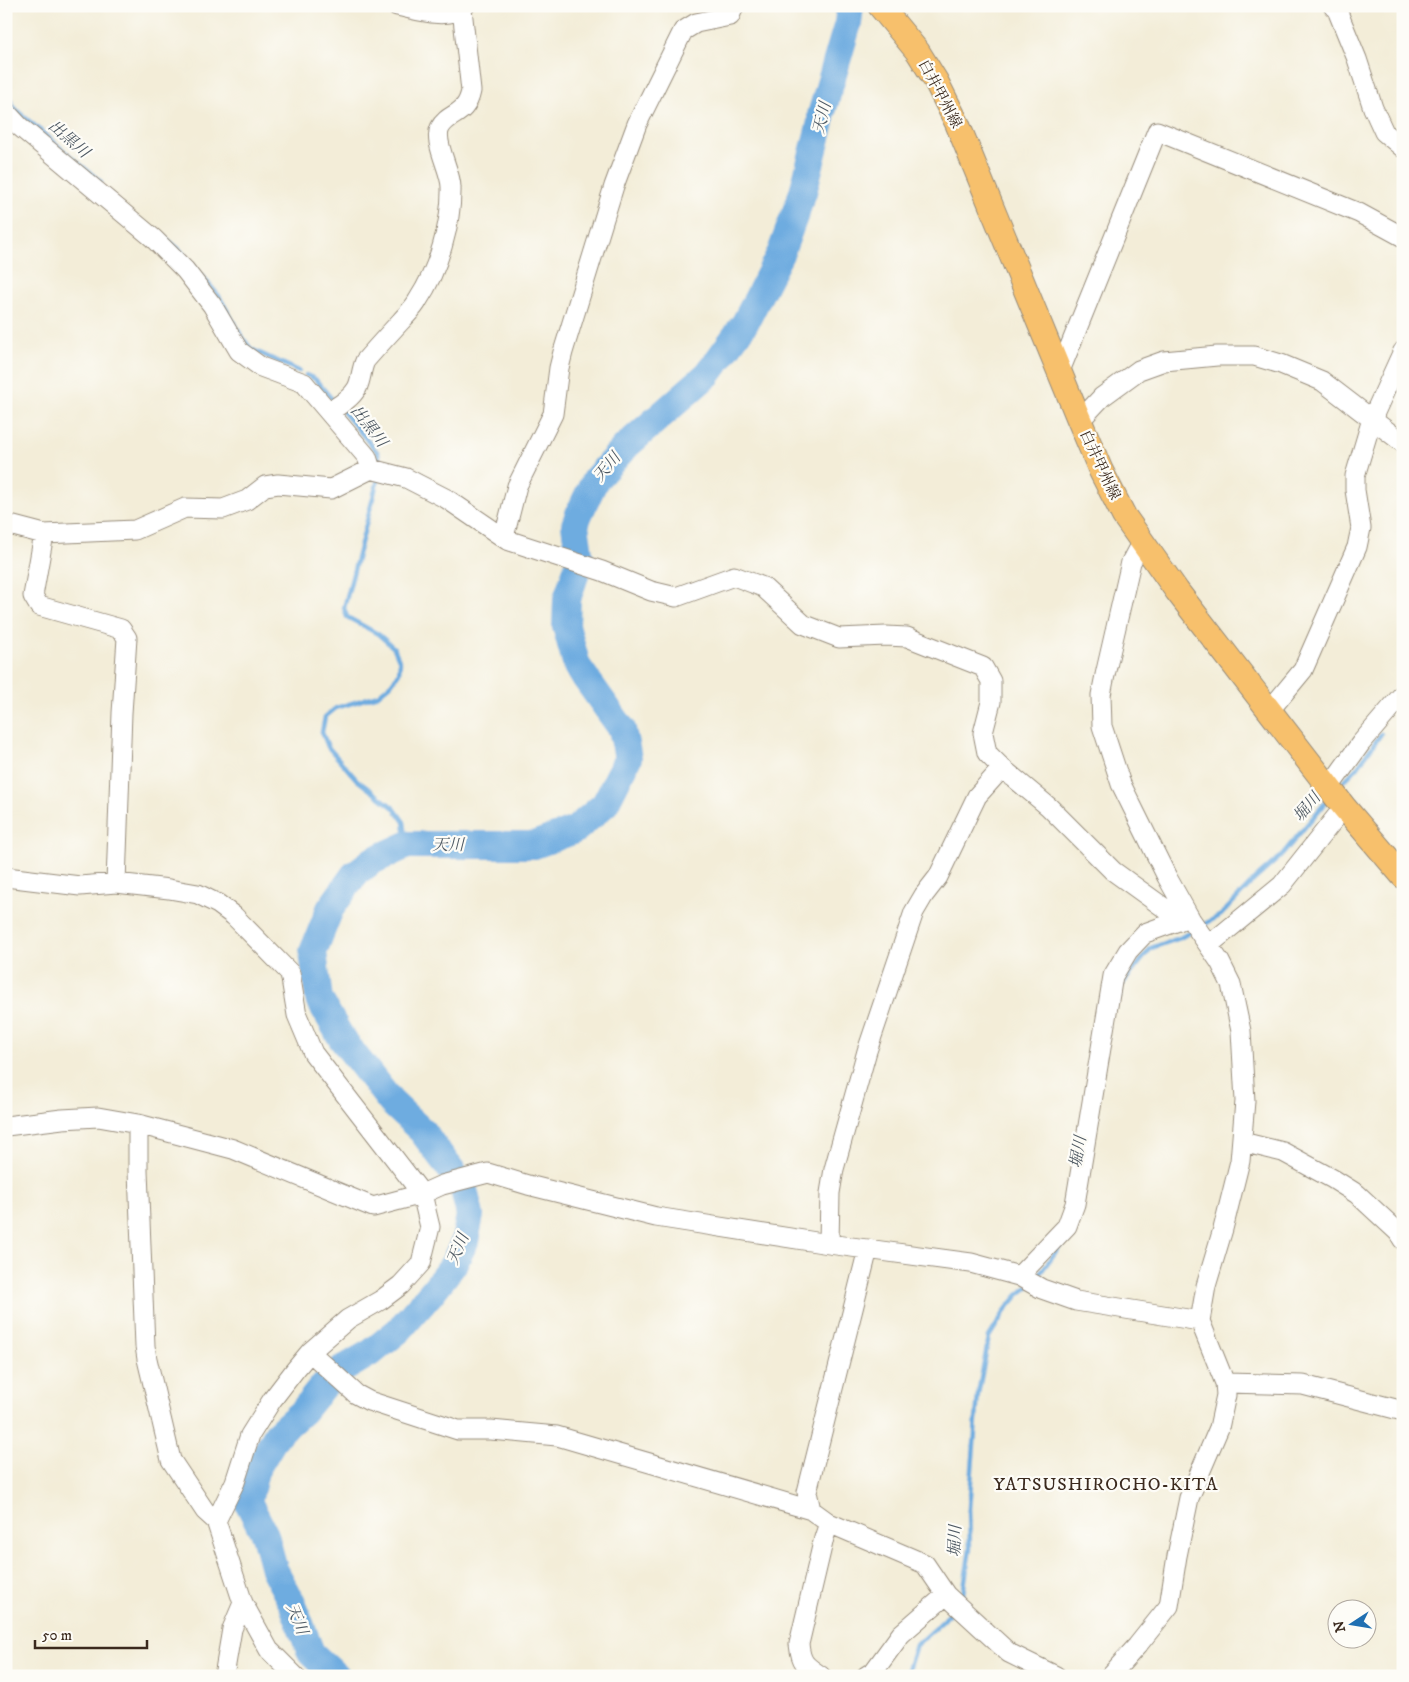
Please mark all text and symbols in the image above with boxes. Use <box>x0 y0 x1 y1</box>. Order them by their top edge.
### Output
street label: 白井甲州線 <box>914 56 966 132</box>
water label: 天川 <box>808 98 836 136</box>
water label: 出黒川 <box>44 116 95 164</box>
water label: 出黒川 <box>346 401 393 453</box>
street label: 白井甲州線 <box>1076 427 1124 503</box>
water label: 天川 <box>589 447 626 486</box>
water label: 堀川 <box>1289 787 1326 826</box>
water label: 天川 <box>432 835 466 855</box>
water label: 堀川 <box>1065 1133 1091 1170</box>
water label: 天川 <box>443 1229 474 1268</box>
district label: YATSUSHIROCHO-KITA <box>993 1474 1219 1496</box>
water label: 堀川 <box>944 1523 966 1557</box>
water label: 天川 <box>282 1600 313 1639</box>
north arrow <box>1326 1600 1376 1650</box>
scale bar <box>35 1617 148 1649</box>
text: N <box>1330 1619 1350 1634</box>
text: 50 m <box>42 1626 72 1645</box>

